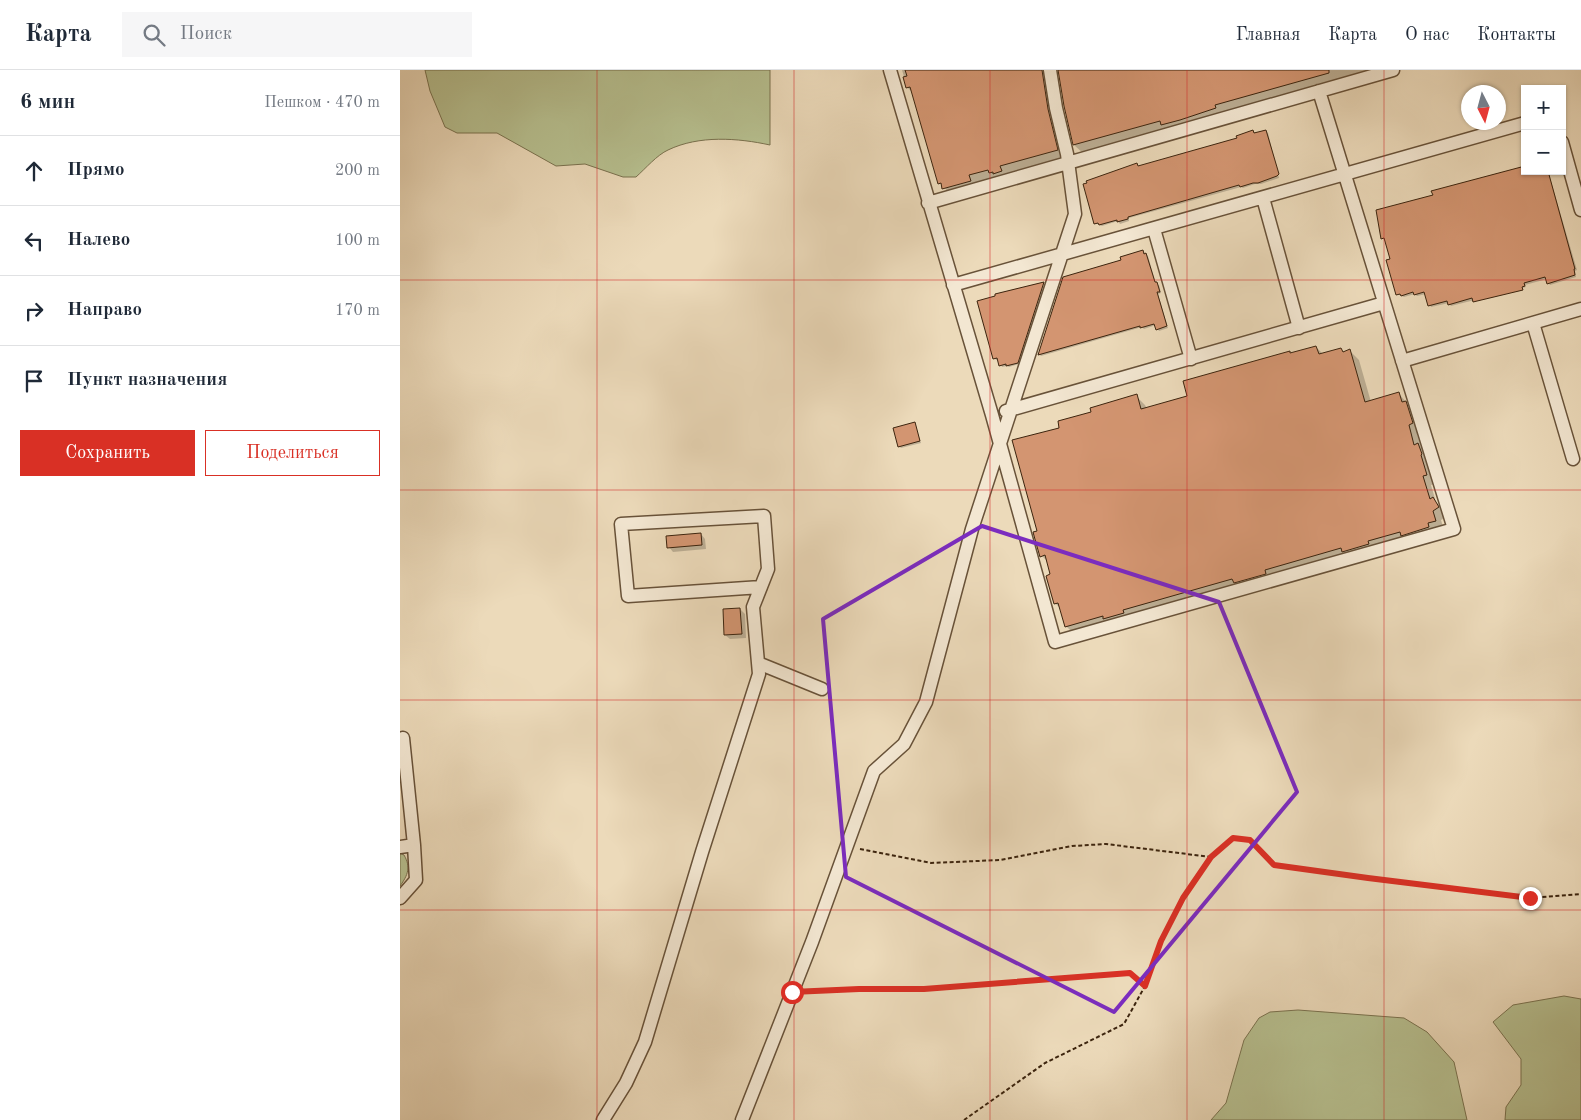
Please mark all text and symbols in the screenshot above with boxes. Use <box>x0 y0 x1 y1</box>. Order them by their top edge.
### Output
search box <box>122 12 472 57</box>
icon: search <box>140 21 168 49</box>
text: Карта <box>25 23 92 47</box>
text: Поиск <box>180 25 232 44</box>
text: Главная <box>1236 26 1300 44</box>
text: Карта <box>1328 26 1377 44</box>
text: О нас <box>1405 26 1449 44</box>
text: Контакты <box>1477 26 1556 44</box>
north arrow <box>1461 85 1506 130</box>
map controls <box>1521 85 1566 175</box>
button: + <box>1521 85 1566 130</box>
text: 6 мин <box>20 92 75 113</box>
text: Пешком · 470 m <box>264 95 380 111</box>
button: − <box>1521 130 1566 175</box>
icon: ahead <box>20 157 48 185</box>
text: Прямо <box>67 161 125 180</box>
text: 200 m <box>335 163 380 179</box>
icon: left <box>20 227 48 255</box>
text: Налево <box>67 231 130 250</box>
text: 100 m <box>335 233 380 249</box>
icon: right <box>20 297 48 325</box>
text: Направо <box>67 301 142 320</box>
text: 170 m <box>335 303 380 319</box>
icon: arrive <box>20 367 48 395</box>
text: Пункт назначения <box>67 371 227 390</box>
button: Сохранить <box>20 430 195 476</box>
button: Поделиться <box>205 430 380 476</box>
route end <box>1519 887 1542 910</box>
route start <box>781 981 804 1004</box>

